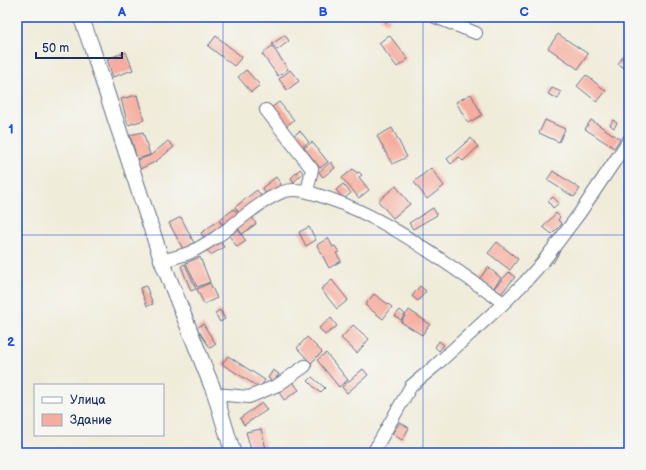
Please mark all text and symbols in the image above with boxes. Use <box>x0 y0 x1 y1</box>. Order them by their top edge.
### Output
text: A <box>117 4 126 20</box>
text: B <box>318 4 328 20</box>
text: C <box>519 4 529 20</box>
scale bar <box>36 34 122 60</box>
text: 50 m <box>42 41 69 56</box>
text: 1 <box>8 121 14 137</box>
text: 2 <box>7 334 15 350</box>
legend <box>34 384 164 436</box>
text: Улица <box>70 393 106 408</box>
text: Здание <box>70 413 112 428</box>

